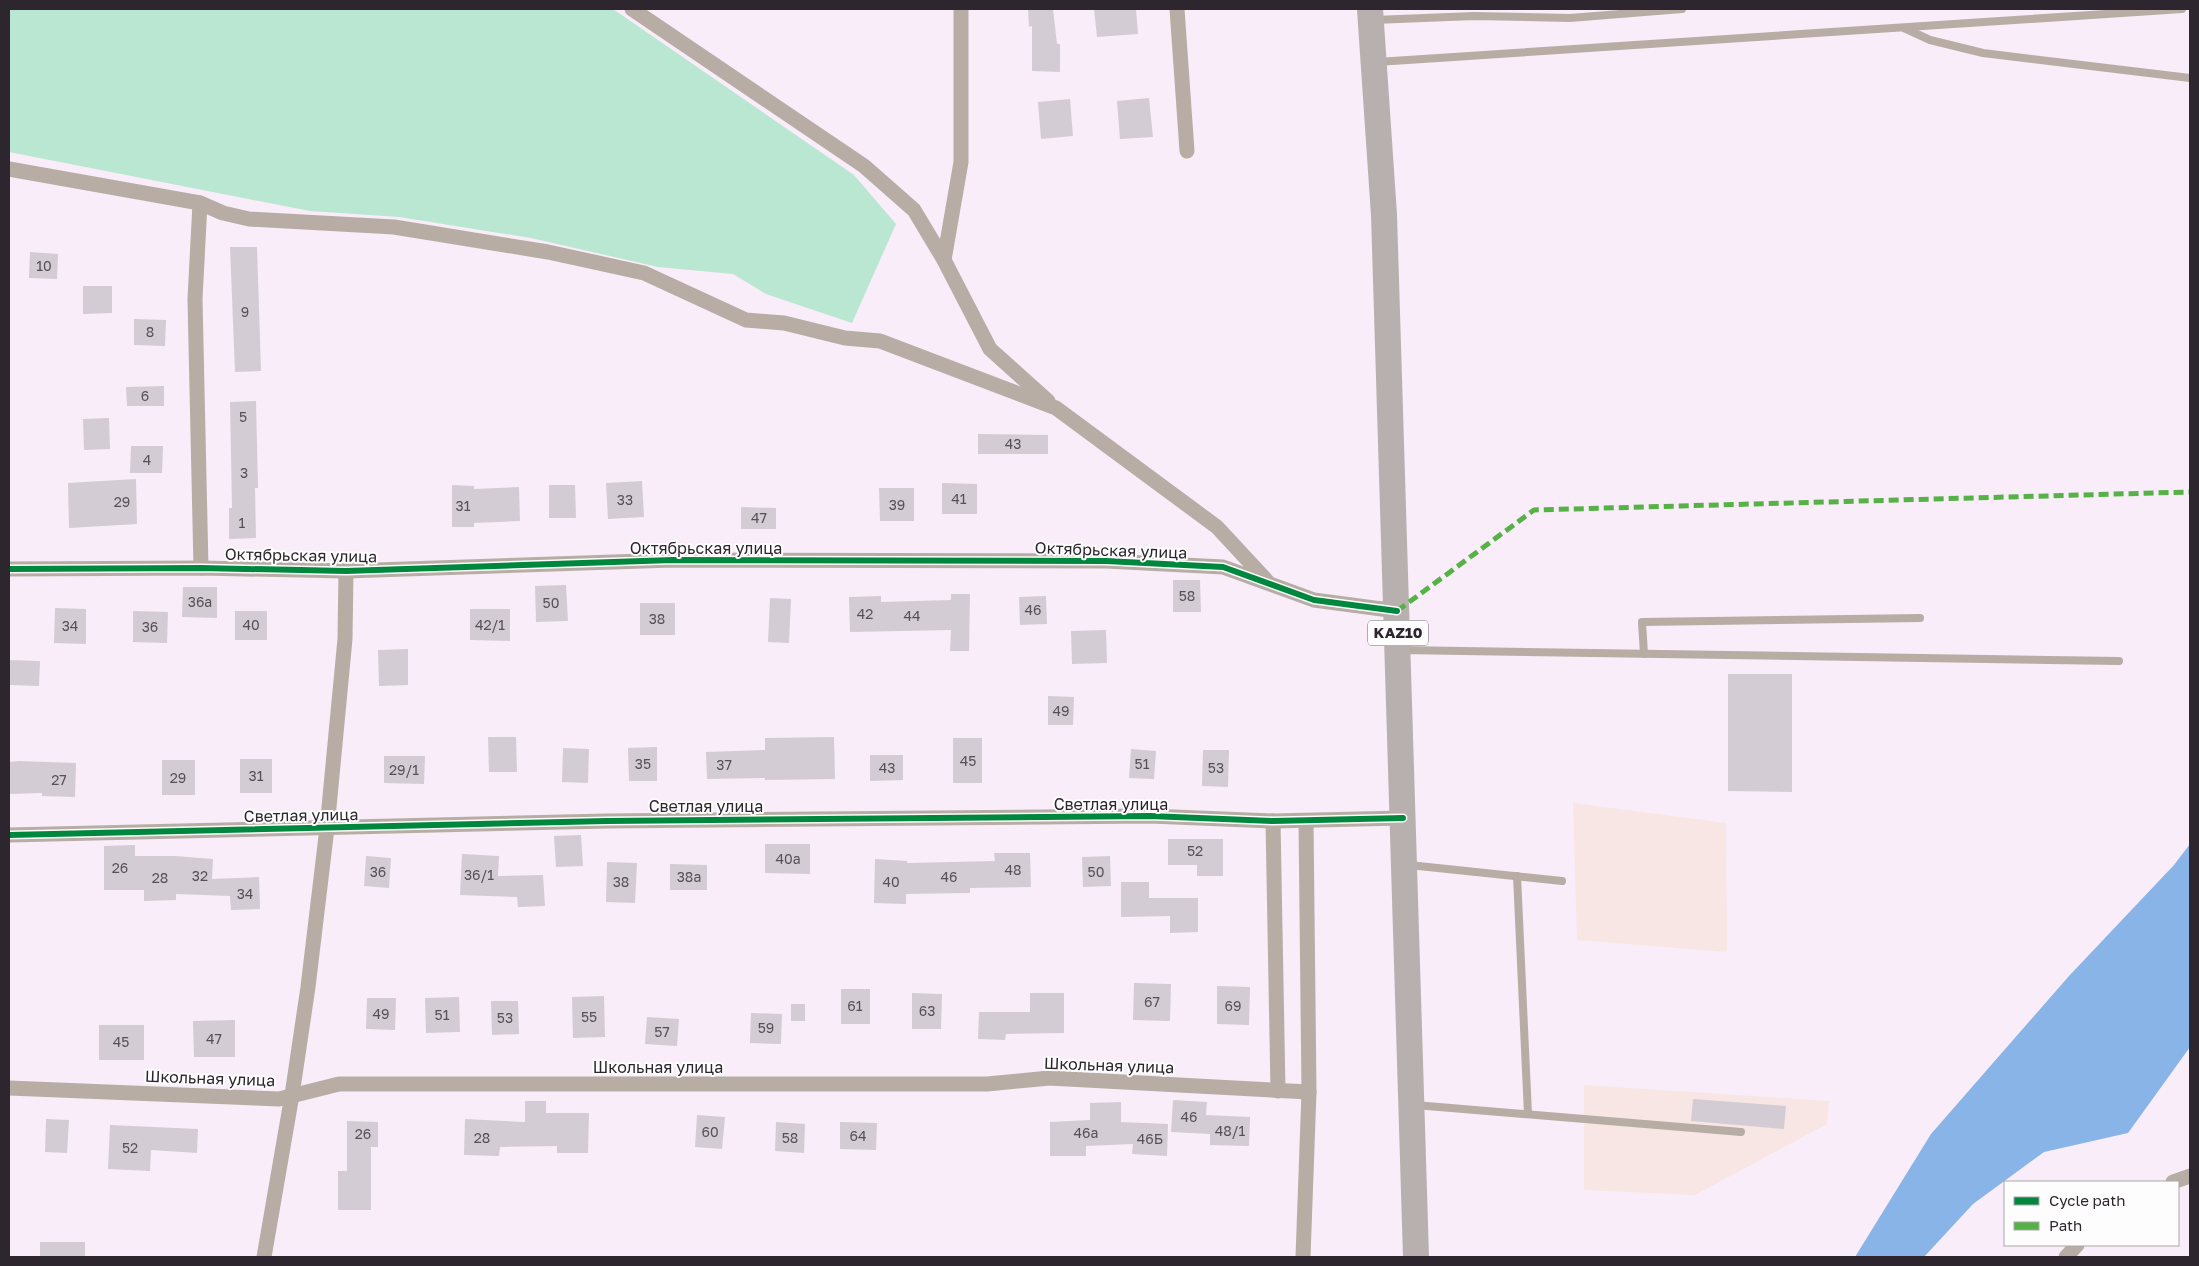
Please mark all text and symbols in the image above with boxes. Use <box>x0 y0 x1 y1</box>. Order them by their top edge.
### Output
house number: 10 <box>36 257 52 274</box>
house number: 9 <box>241 303 249 320</box>
house number: 8 <box>146 323 154 340</box>
house number: 6 <box>141 387 149 404</box>
house number: 5 <box>239 408 247 425</box>
house number: 43 <box>1005 435 1021 452</box>
house number: 4 <box>143 451 151 468</box>
house number: 3 <box>240 464 248 481</box>
house number: 41 <box>951 490 967 507</box>
house number: 33 <box>617 491 633 508</box>
house number: 29 <box>114 493 130 510</box>
house number: 39 <box>889 496 905 513</box>
house number: 31 <box>456 497 471 514</box>
house number: 47 <box>751 509 767 526</box>
house number: 1 <box>239 514 246 531</box>
street label: Октябрьская улица <box>1034 537 1188 563</box>
street label: Октябрьская улица <box>630 538 782 558</box>
street label: Октябрьская улица <box>225 544 377 566</box>
house number: 58 <box>1179 587 1195 604</box>
house number: 36а <box>188 593 212 610</box>
house number: 50 <box>543 594 559 611</box>
house number: 46 <box>1024 601 1042 618</box>
house number: 42 <box>857 605 873 622</box>
house number: 44 <box>903 607 921 624</box>
house number: 38 <box>649 610 665 627</box>
house number: 40 <box>242 616 260 633</box>
house number: 42/1 <box>475 616 505 633</box>
house number: 34 <box>62 617 78 634</box>
house number: 36 <box>142 618 158 635</box>
road number: KAZ10 <box>1368 620 1428 646</box>
house number: 49 <box>1052 702 1070 719</box>
house number: 45 <box>960 752 976 769</box>
house number: 35 <box>635 755 651 772</box>
house number: 51 <box>1135 755 1150 772</box>
house number: 37 <box>716 756 732 773</box>
house number: 43 <box>879 759 895 776</box>
house number: 53 <box>1208 759 1224 776</box>
house number: 29/1 <box>389 761 419 778</box>
house number: 31 <box>249 767 264 784</box>
house number: 29 <box>170 769 186 786</box>
house number: 27 <box>51 771 67 788</box>
street label: Светлая улица <box>1054 794 1168 814</box>
street label: Светлая улица <box>649 796 763 816</box>
street label: Светлая улица <box>244 804 358 826</box>
house number: 52 <box>1187 842 1203 859</box>
house number: 40а <box>775 850 801 867</box>
house number: 26 <box>112 859 128 876</box>
house number: 48 <box>1004 861 1022 878</box>
house number: 36 <box>370 863 386 880</box>
house number: 50 <box>1088 863 1104 880</box>
house number: 36/1 <box>464 866 494 883</box>
house number: 32 <box>192 867 208 884</box>
house number: 38а <box>677 868 701 885</box>
house number: 46 <box>940 868 958 885</box>
house number: 28 <box>152 869 168 886</box>
house number: 38 <box>613 873 629 890</box>
house number: 40 <box>882 873 900 890</box>
house number: 34 <box>237 885 253 902</box>
house number: 67 <box>1144 993 1160 1010</box>
house number: 61 <box>847 997 863 1014</box>
house number: 69 <box>1225 997 1241 1014</box>
house number: 63 <box>919 1002 935 1019</box>
house number: 49 <box>372 1005 390 1022</box>
house number: 51 <box>435 1006 450 1023</box>
house number: 55 <box>581 1008 597 1025</box>
house number: 53 <box>497 1009 513 1026</box>
house number: 59 <box>758 1019 774 1036</box>
house number: 57 <box>654 1023 670 1040</box>
house number: 47 <box>206 1030 222 1047</box>
house number: 45 <box>113 1033 129 1050</box>
street label: Школьная улица <box>1043 1053 1175 1077</box>
street label: Школьная улица <box>593 1057 723 1077</box>
street label: Школьная улица <box>144 1066 276 1090</box>
house number: 46 <box>1180 1108 1198 1125</box>
house number: 48/1 <box>1215 1122 1246 1139</box>
house number: 60 <box>701 1123 719 1140</box>
house number: 46а <box>1074 1124 1098 1141</box>
house number: 26 <box>355 1125 371 1142</box>
house number: 64 <box>849 1127 867 1144</box>
house number: 28 <box>474 1129 490 1146</box>
house number: 58 <box>782 1129 798 1146</box>
house number: 46Б <box>1137 1130 1163 1147</box>
house number: 52 <box>122 1139 138 1156</box>
legend <box>2004 1181 2179 1246</box>
text: Cycle path <box>2049 1191 2125 1209</box>
text: Path <box>2049 1216 2082 1234</box>

